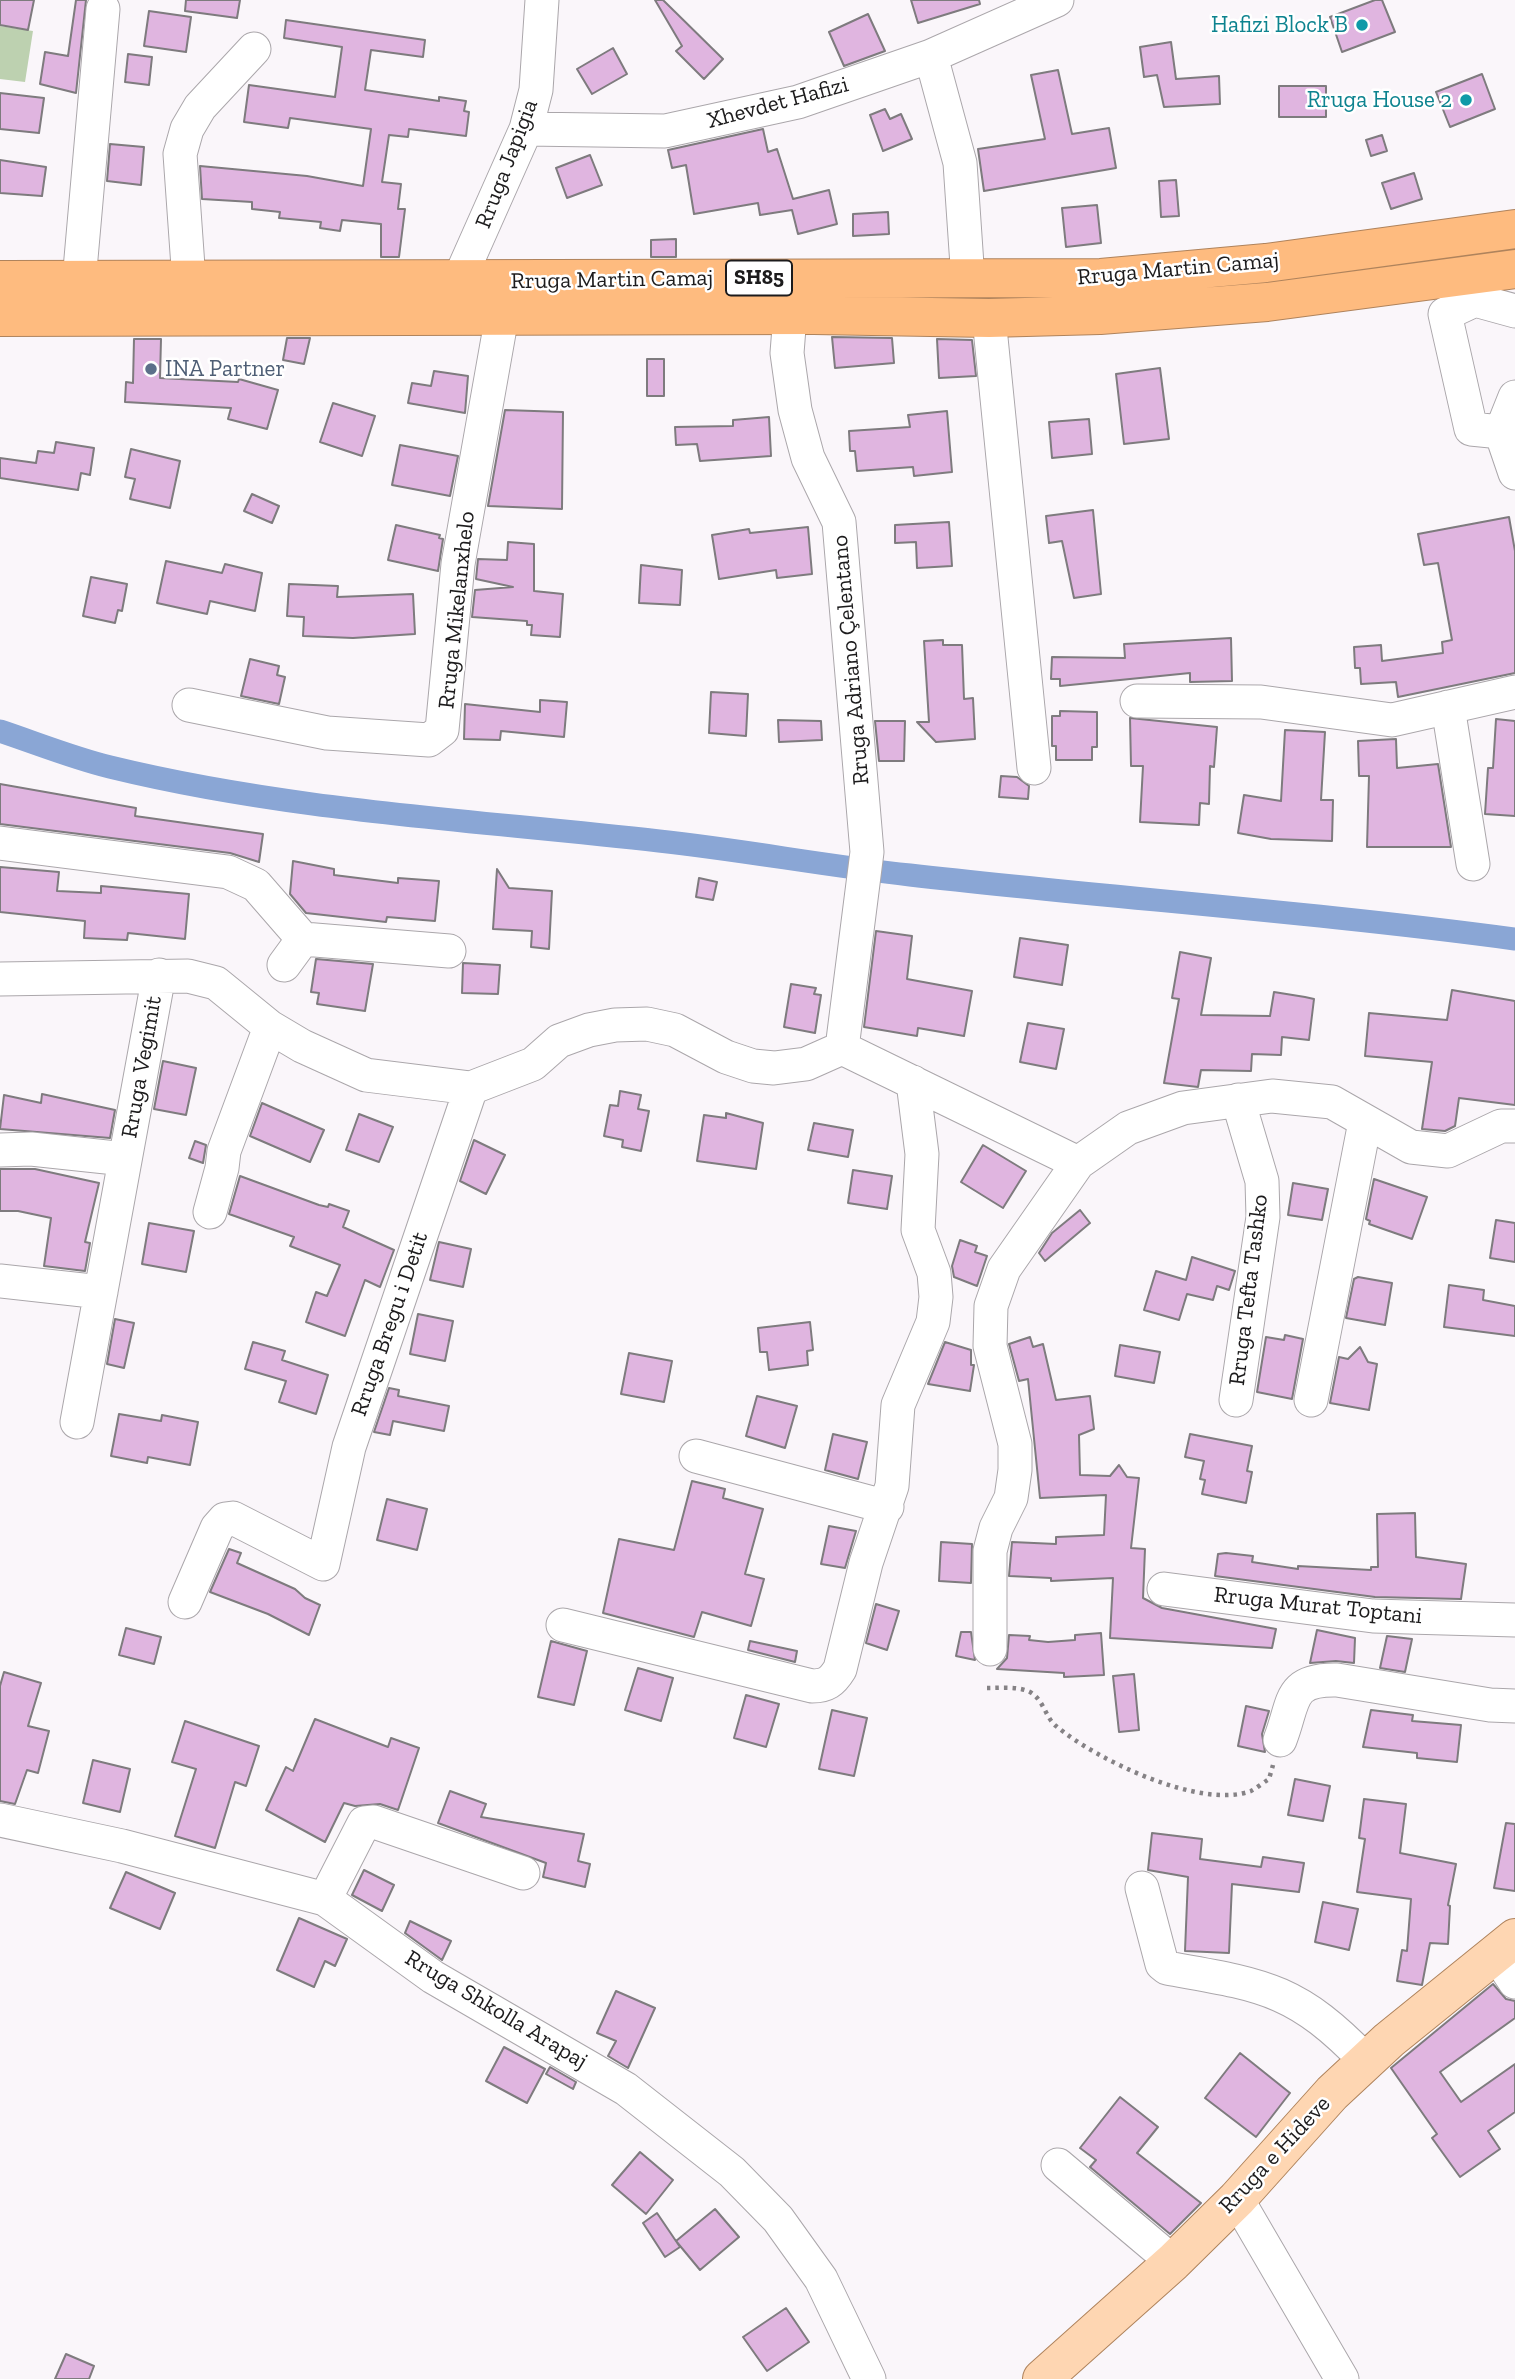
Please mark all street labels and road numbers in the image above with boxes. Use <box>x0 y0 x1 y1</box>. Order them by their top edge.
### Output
street label: Xhevdet Hafizi <box>704 71 852 135</box>
street label: Rruga Japigia <box>470 96 544 232</box>
street label: Rruga Martin Camaj <box>1076 246 1280 292</box>
road number: SH85 <box>726 260 792 296</box>
street label: Rruga Martin Camaj <box>510 264 714 296</box>
street label: Rruga Mikelanxhelo <box>433 510 481 710</box>
street label: Rruga Adriano Çelentano <box>826 534 876 786</box>
street label: Rruga Vegimit <box>116 994 168 1140</box>
street label: Rruga Tefta Tashko <box>1224 1193 1274 1387</box>
street label: Rruga Bregu i Detit <box>346 1228 434 1420</box>
street label: Rruga Murat Toptani <box>1212 1581 1424 1631</box>
street label: Rruga Shkolla Arapaj <box>400 1945 592 2075</box>
street label: Rruga e Hideve <box>1214 2090 1336 2220</box>

